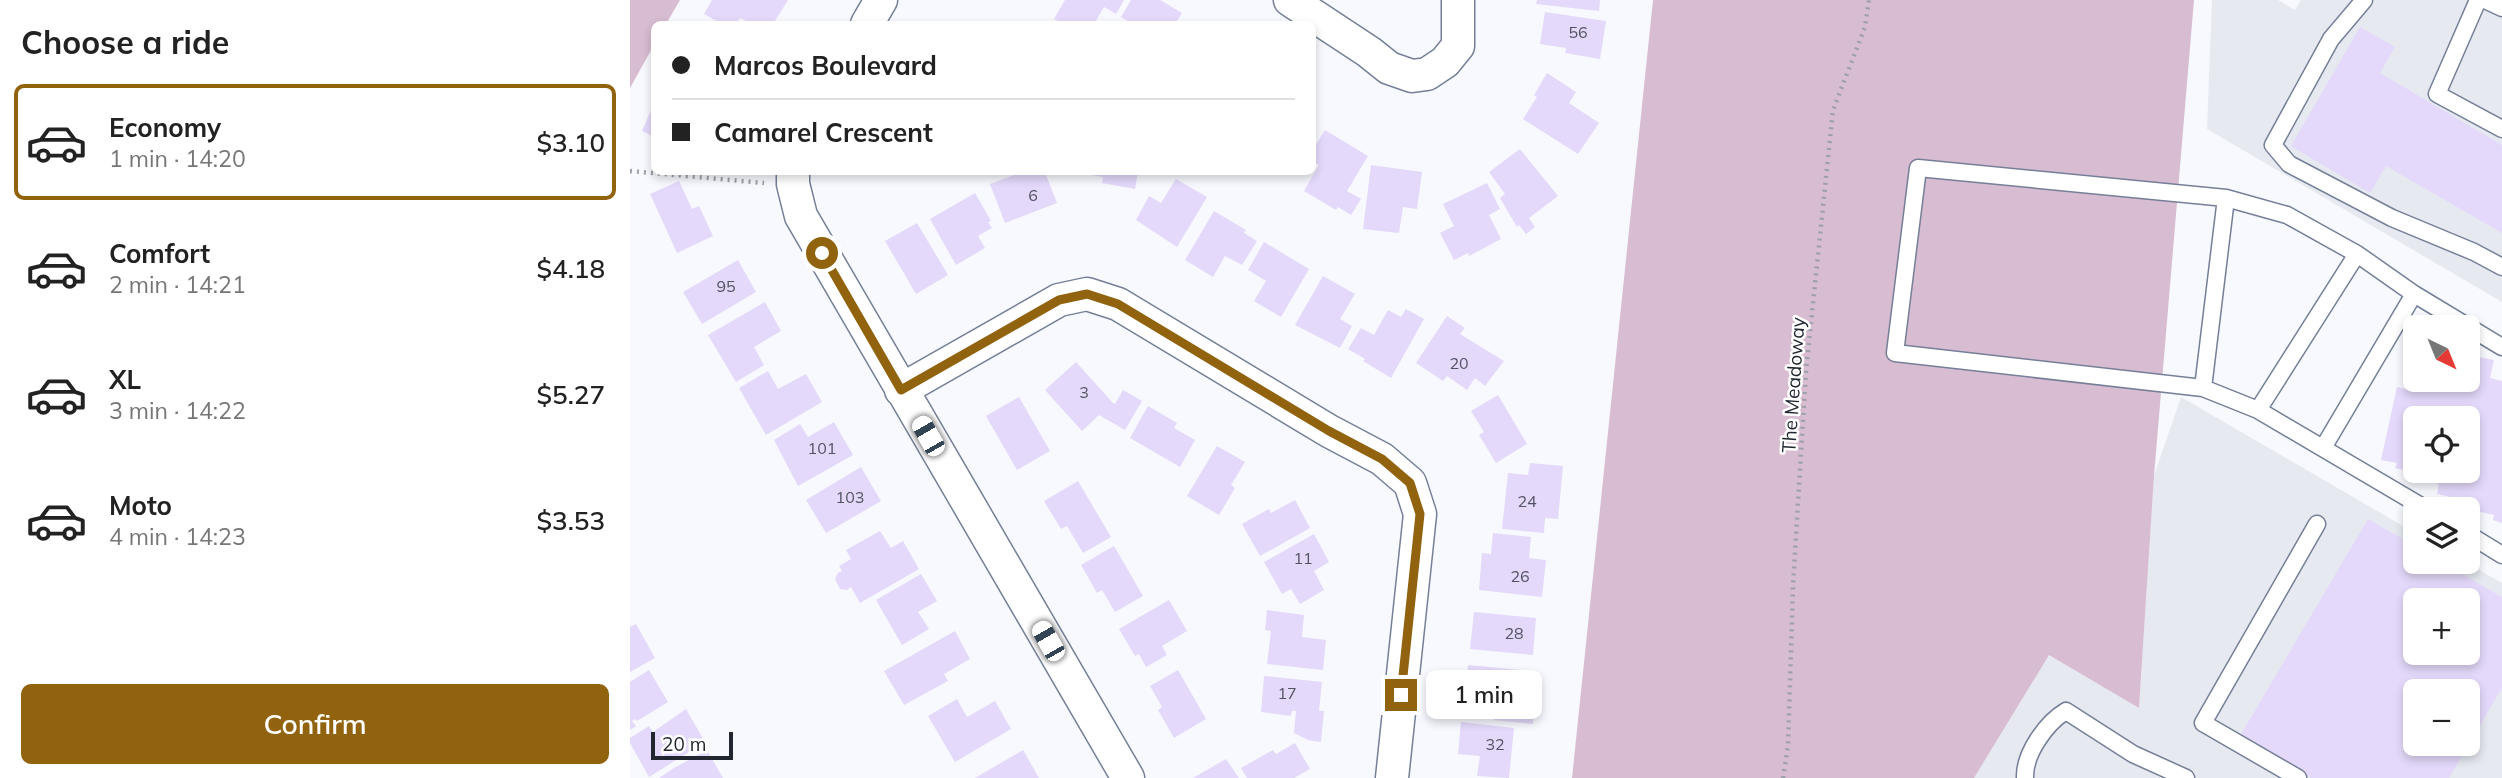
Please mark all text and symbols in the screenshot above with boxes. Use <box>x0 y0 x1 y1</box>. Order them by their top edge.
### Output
text: Choose a ride <box>21 22 229 62</box>
house number: 56 <box>1568 22 1588 42</box>
text: Marcos Boulevard <box>714 49 937 82</box>
icon: car <box>25 111 88 174</box>
text: Economy <box>109 111 221 144</box>
text: Camarel Crescent <box>714 116 933 149</box>
text: $3.10 <box>536 126 605 159</box>
text: 1 min · 14:20 <box>109 144 246 173</box>
house number: 6 <box>1028 185 1038 205</box>
icon: car <box>25 237 88 300</box>
text: Comfort <box>109 237 210 270</box>
route start <box>806 237 838 269</box>
text: $4.18 <box>536 252 605 285</box>
text: 2 min · 14:21 <box>109 270 246 299</box>
house number: 95 <box>716 276 736 296</box>
north arrow <box>2403 315 2480 392</box>
map controls <box>2403 315 2480 756</box>
street label: The Meadoway <box>1776 316 1810 454</box>
house number: 20 <box>1449 353 1469 373</box>
icon: car <box>25 363 88 426</box>
text: XL <box>109 363 141 396</box>
text: $5.27 <box>536 378 605 411</box>
house number: 3 <box>1079 382 1089 402</box>
text: 3 min · 14:22 <box>109 396 246 425</box>
button: locate <box>2403 406 2480 483</box>
car <box>909 413 948 459</box>
house number: 101 <box>808 438 836 458</box>
house number: 103 <box>836 487 864 507</box>
icon: car <box>25 489 88 552</box>
text: Moto <box>109 489 172 522</box>
house number: 24 <box>1517 491 1537 511</box>
button: layers <box>2403 497 2480 574</box>
text: $3.53 <box>536 504 605 537</box>
text: 4 min · 14:23 <box>109 522 246 551</box>
house number: 11 <box>1293 548 1313 568</box>
house number: 26 <box>1510 566 1530 586</box>
button: + <box>2403 588 2480 665</box>
car <box>1029 618 1068 664</box>
house number: 28 <box>1504 623 1524 643</box>
callout: 1 min <box>1426 670 1541 720</box>
route end <box>1385 679 1417 711</box>
button: − <box>2403 679 2480 756</box>
text: 1 min <box>1454 680 1514 709</box>
house number: 17 <box>1277 683 1297 703</box>
button: Confirm <box>21 684 609 764</box>
scale bar <box>651 729 733 761</box>
text: 20 m <box>662 732 706 756</box>
house number: 32 <box>1485 734 1505 754</box>

